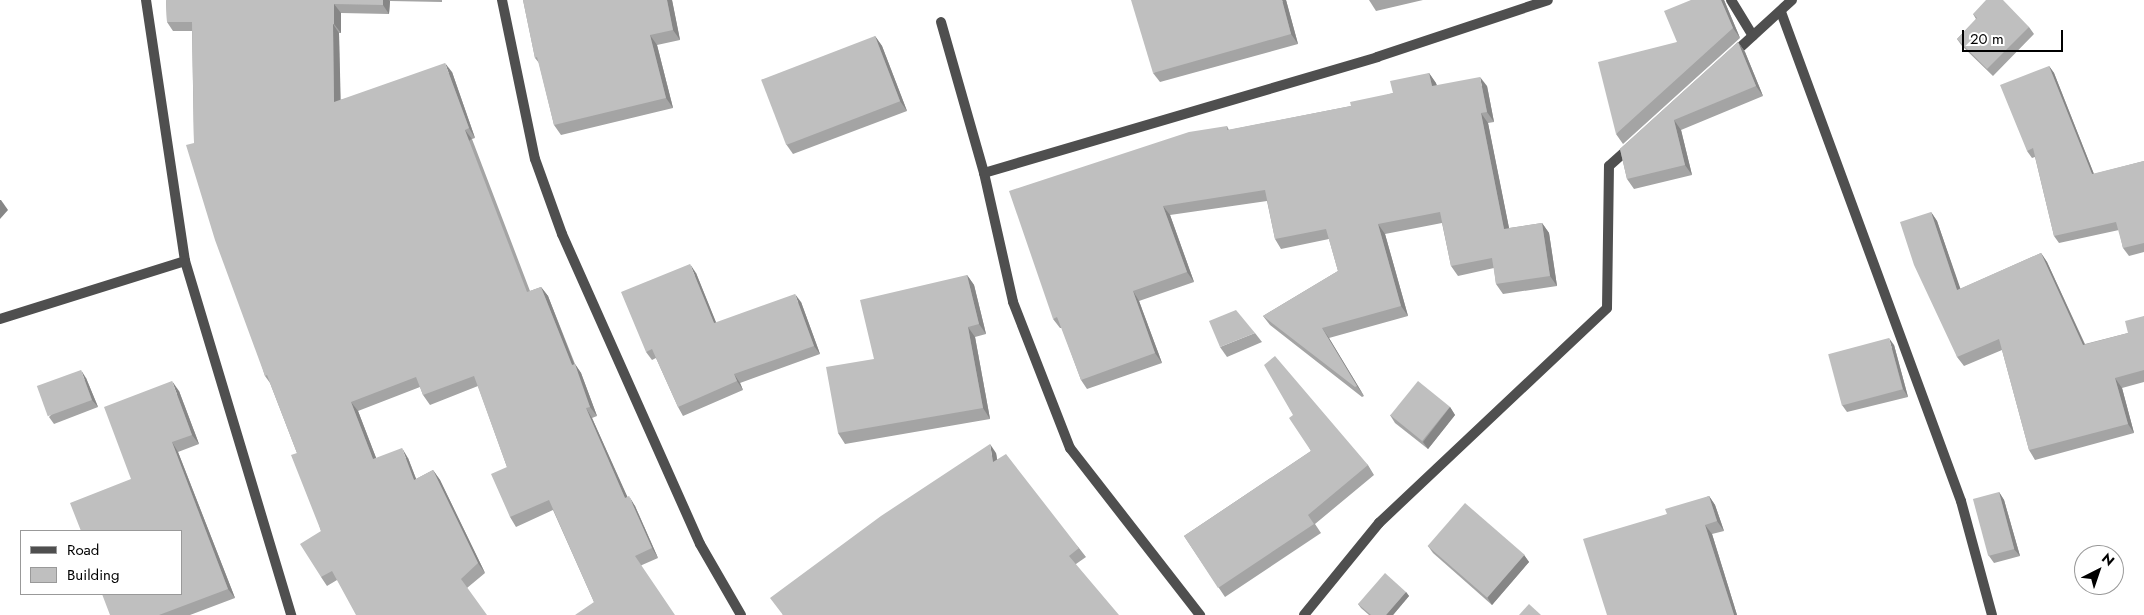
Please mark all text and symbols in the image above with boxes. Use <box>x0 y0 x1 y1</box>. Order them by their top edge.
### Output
scale bar <box>1964 20 2065 52</box>
text: 20 m <box>1970 28 2004 50</box>
legend <box>20 530 182 595</box>
text: Road <box>67 539 99 561</box>
north arrow <box>2074 545 2124 595</box>
text: N <box>2097 548 2119 571</box>
text: Building <box>67 564 119 586</box>

